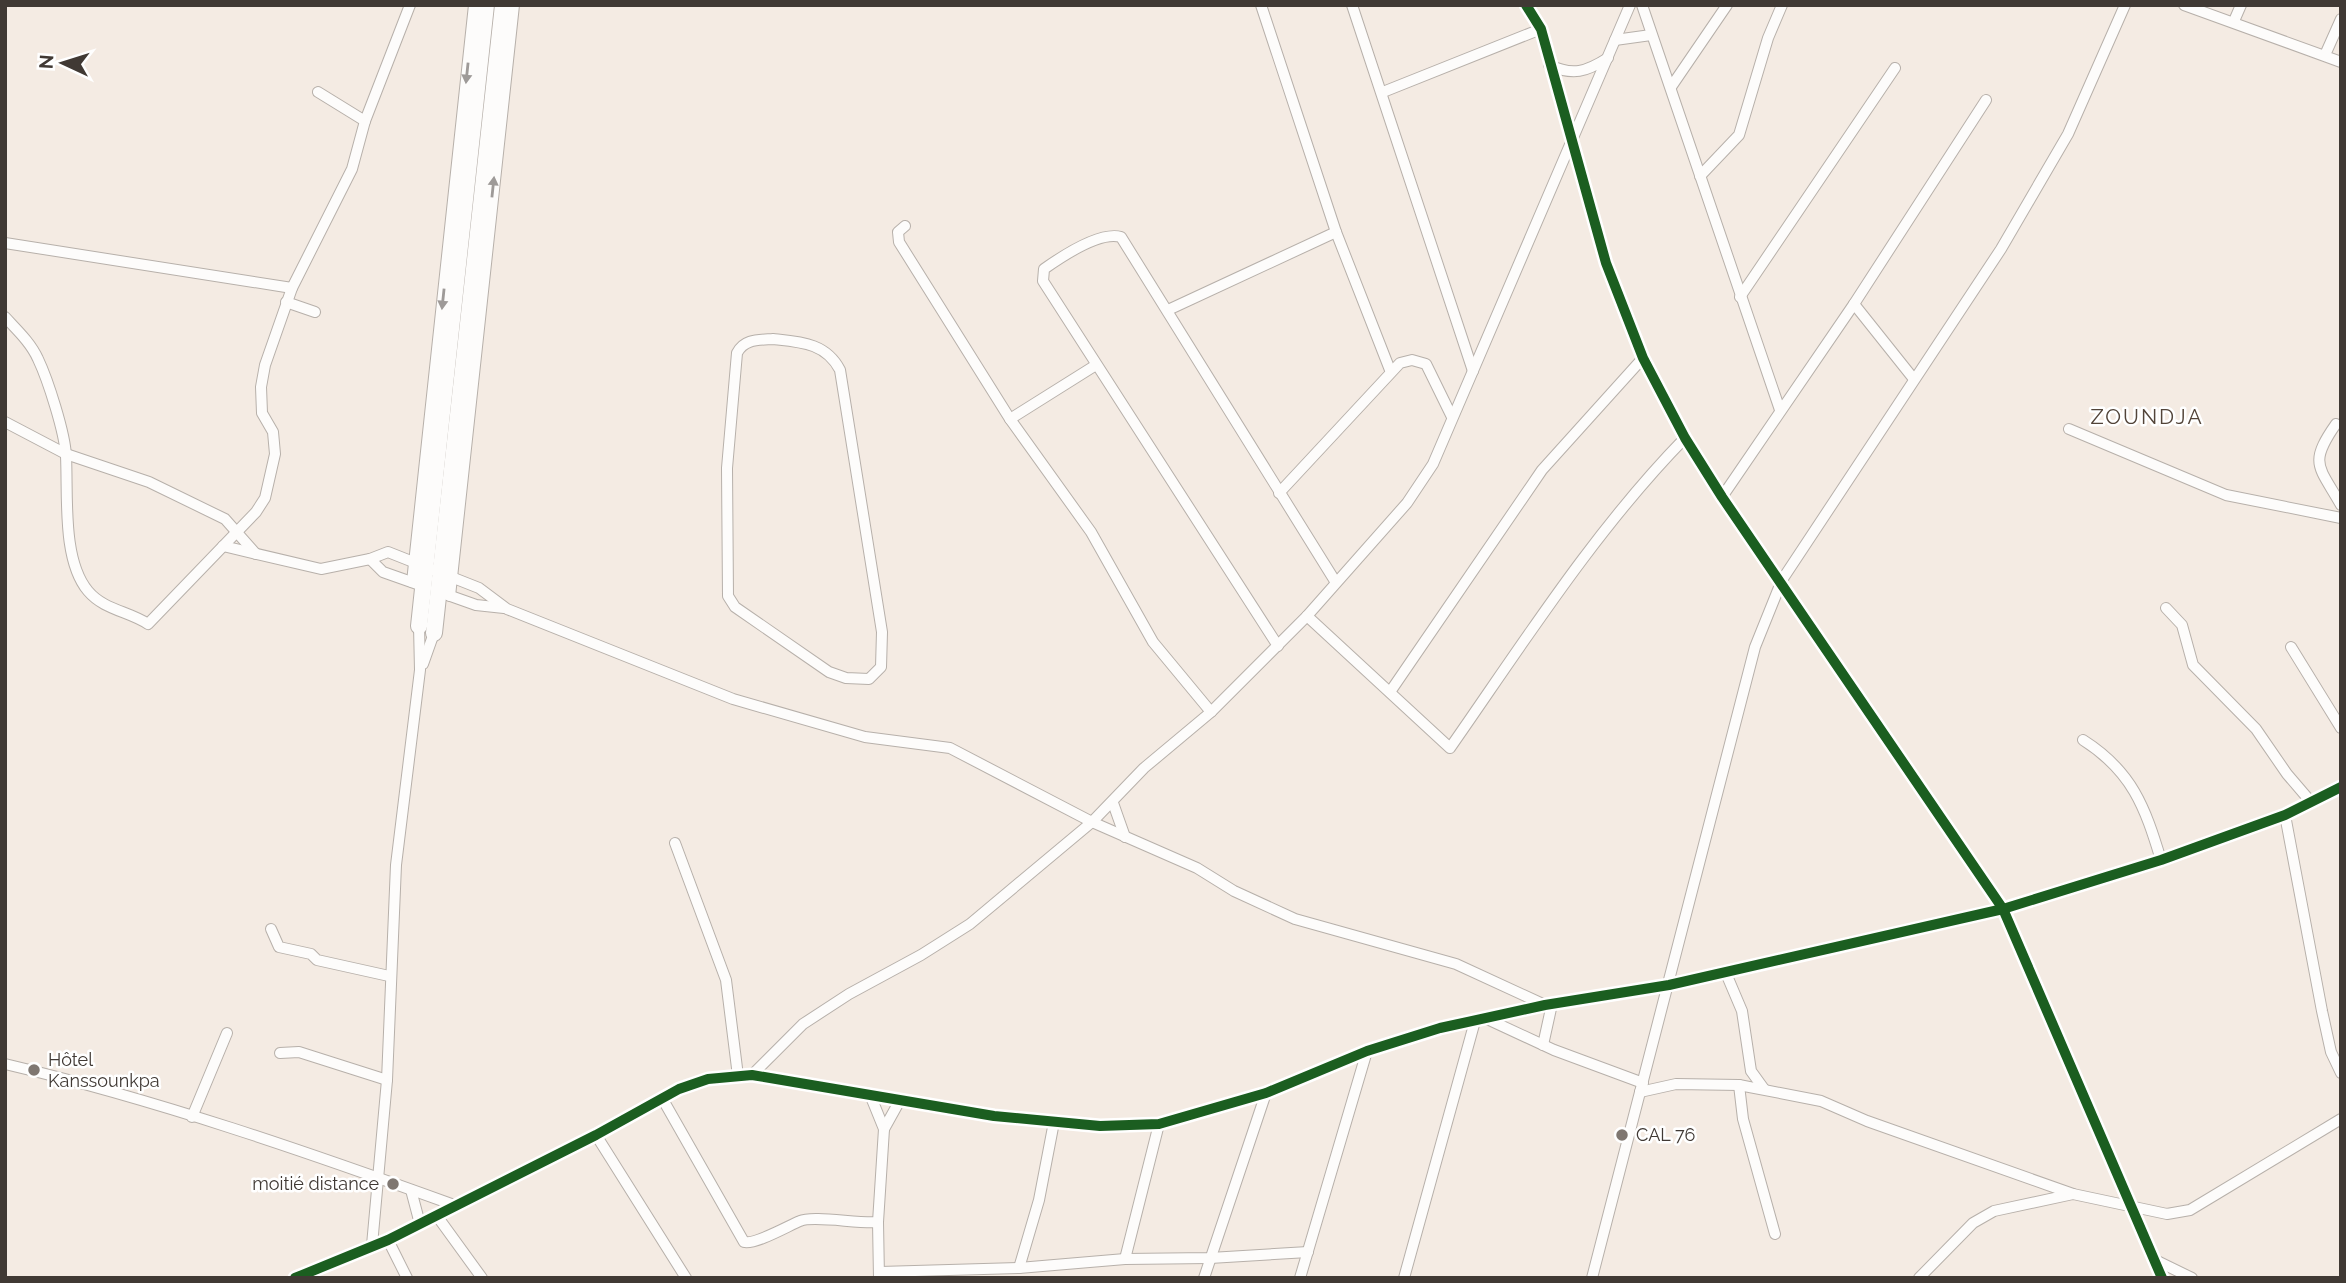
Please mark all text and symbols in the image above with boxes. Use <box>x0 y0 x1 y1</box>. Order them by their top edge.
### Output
north arrow <box>28 28 98 98</box>
text: N <box>35 54 58 70</box>
one-way arrow <box>461 62 472 84</box>
one-way arrow <box>488 176 499 198</box>
one-way arrow <box>437 289 448 311</box>
district label: ZOUNDJA <box>2090 404 2204 429</box>
place label: Hôtel Kanssounkpa <box>48 1049 160 1091</box>
marker: Hôtel Kanssounkpa <box>26 1062 42 1078</box>
place label: CAL 76 <box>1636 1124 1696 1145</box>
marker: CAL 76 <box>1614 1127 1630 1143</box>
place label: moitié distance <box>252 1173 379 1194</box>
marker: moitié distance <box>385 1176 401 1192</box>

